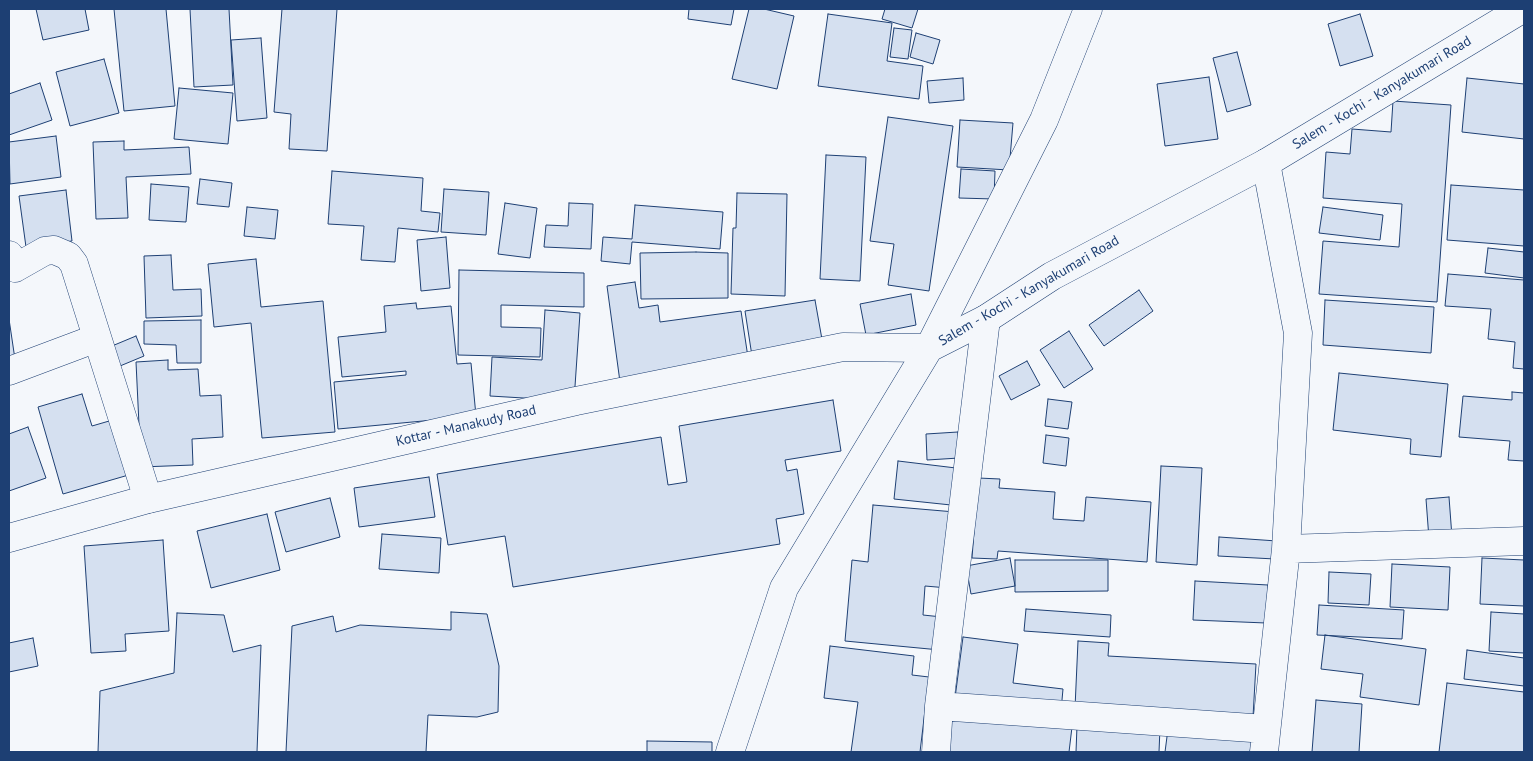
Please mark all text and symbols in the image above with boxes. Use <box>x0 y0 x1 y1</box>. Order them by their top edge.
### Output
street label: Salem - Kochi - Kanyakumari Road <box>1289 33 1475 153</box>
street label: Salem - Kochi - Kanyakumari Road <box>936 232 1122 350</box>
street label: Kottar - Manakudy Road <box>394 402 538 450</box>

